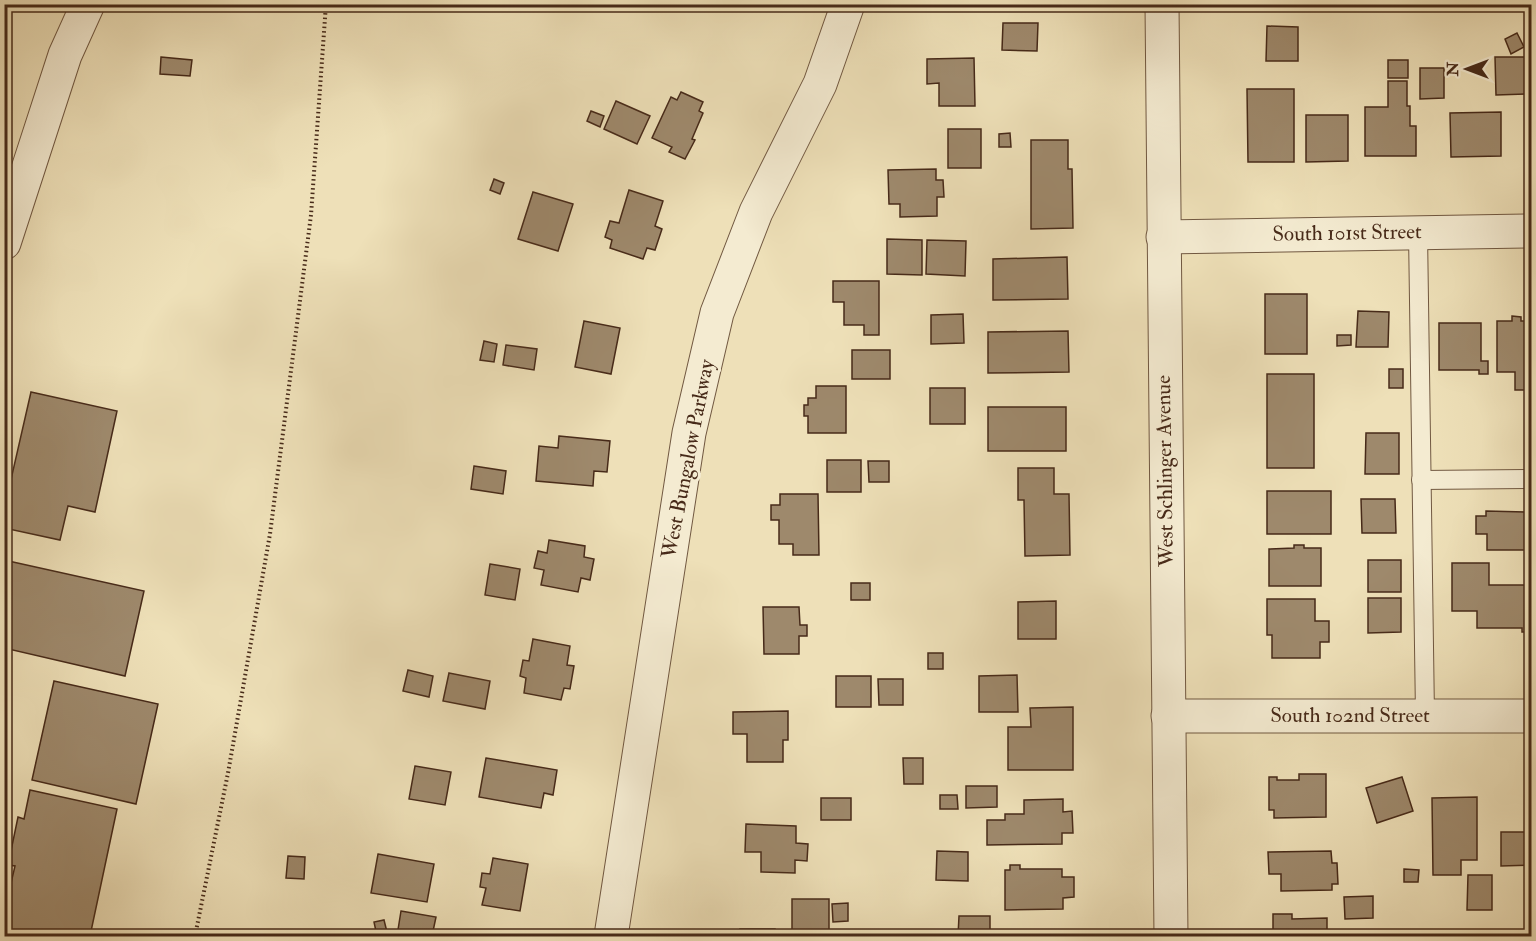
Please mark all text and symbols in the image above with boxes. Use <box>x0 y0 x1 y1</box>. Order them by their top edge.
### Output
north arrow <box>1437 39 1497 99</box>
text: N <box>1443 61 1463 77</box>
street label: South 101st Street <box>1272 218 1422 248</box>
street label: West Bungalow Parkway <box>655 356 721 562</box>
street label: West Schlinger Avenue <box>1150 375 1180 568</box>
street label: South 102nd Street <box>1270 702 1430 729</box>

